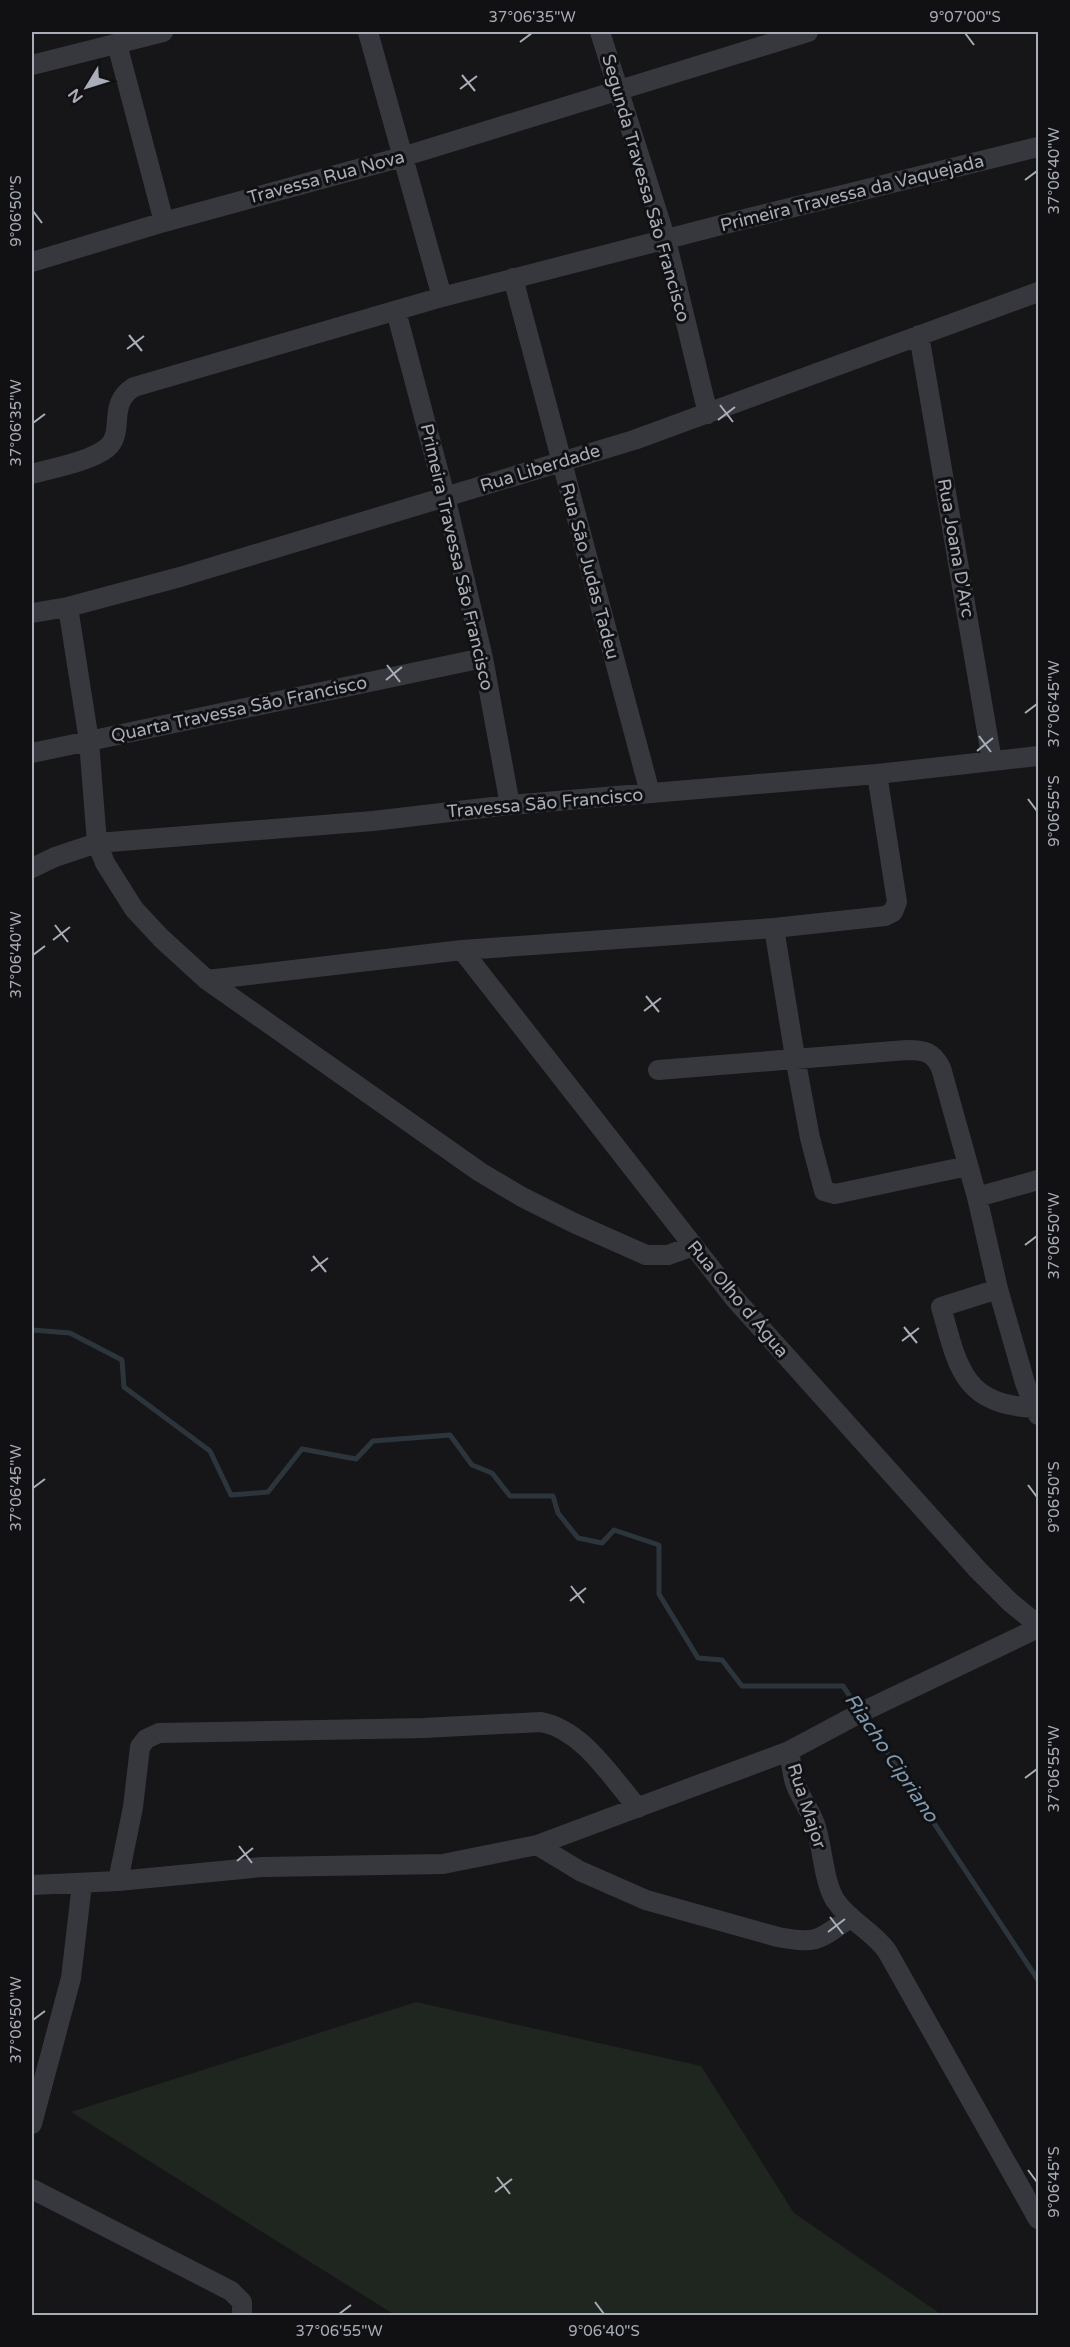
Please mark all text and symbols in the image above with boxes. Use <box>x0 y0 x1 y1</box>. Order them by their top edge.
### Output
text: 37°06'35"W <box>488 8 576 26</box>
text: 9°07'00"S <box>929 8 1001 26</box>
street label: Segunda Travessa São Francisco <box>597 52 695 324</box>
north arrow <box>57 57 117 117</box>
text: N <box>64 84 88 107</box>
text: 37°06'40"W <box>1045 127 1063 215</box>
street label: Travessa Rua Nova <box>245 145 407 209</box>
street label: Primeira Travessa da Vaquejada <box>718 150 986 236</box>
text: 9°06'50"S <box>7 175 25 247</box>
text: 37°06'35"W <box>7 379 25 467</box>
street label: Primeira Travessa São Francisco <box>416 421 498 693</box>
street label: Rua Liberdade <box>477 439 603 497</box>
street label: Rua Joana D'Arc <box>933 477 979 619</box>
street label: Rua São Judas Tadeu <box>556 480 624 662</box>
text: 37°06'45"W <box>1045 660 1063 748</box>
street label: Quarta Travessa São Francisco <box>109 671 369 747</box>
text: 9°06'55"S <box>1045 775 1063 847</box>
street label: Travessa São Francisco <box>446 783 644 823</box>
text: 37°06'40"W <box>7 911 25 999</box>
text: 37°06'50"W <box>1045 1192 1063 1280</box>
street label: Rua Olho d Água <box>683 1236 793 1362</box>
text: 37°06'45"W <box>7 1444 25 1532</box>
text: 9°06'50"S <box>1045 1461 1063 1533</box>
water label: Riacho Cipriano <box>839 1689 943 1828</box>
text: 37°06'55"W <box>1045 1725 1063 1813</box>
street label: Rua Major <box>783 1761 831 1852</box>
text: 37°06'50"W <box>7 1976 25 2064</box>
text: 9°06'45"S <box>1045 2146 1063 2218</box>
text: 37°06'55"W <box>295 2322 383 2340</box>
text: 9°06'40"S <box>568 2322 640 2340</box>

